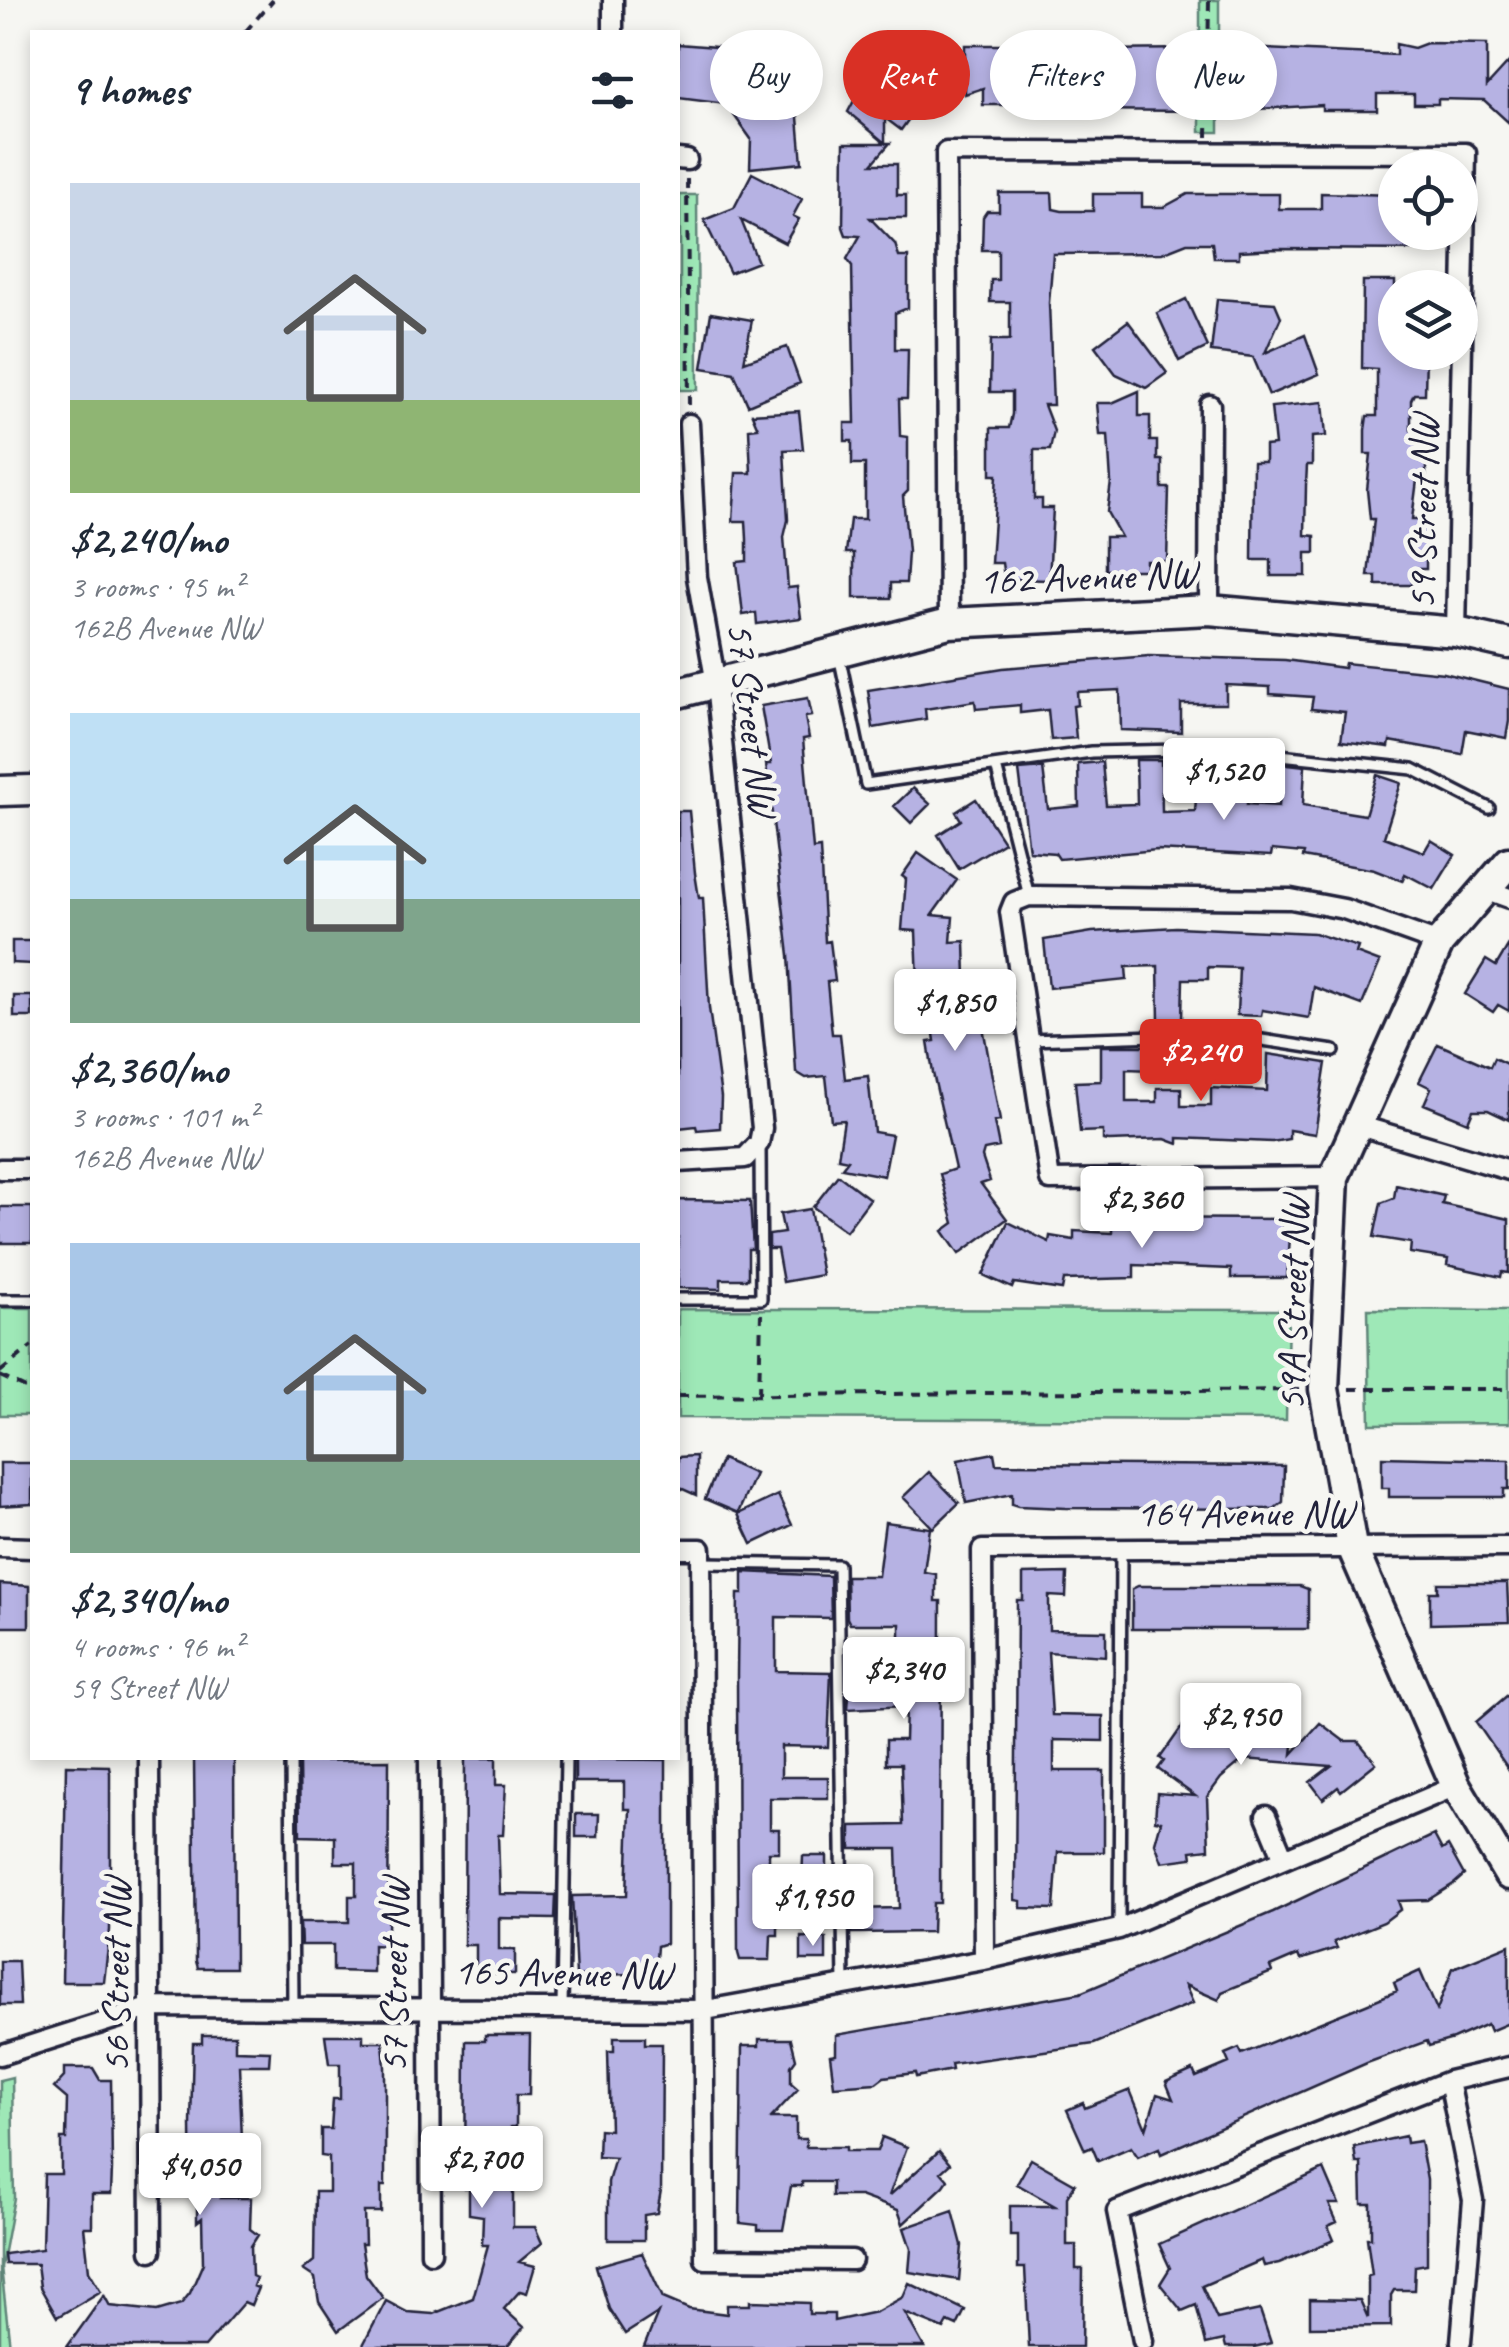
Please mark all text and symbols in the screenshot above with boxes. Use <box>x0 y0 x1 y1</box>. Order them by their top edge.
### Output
chip: Buy <box>710 30 823 120</box>
chip: Rent <box>843 30 970 120</box>
chip: Filters <box>990 30 1136 120</box>
chip: New <box>1156 30 1277 120</box>
icon: filters <box>585 63 640 118</box>
text: 9 homes <box>70 64 188 117</box>
map controls <box>1378 150 1478 370</box>
button: locate <box>1378 150 1478 250</box>
icon: home <box>265 248 445 428</box>
button: layers <box>1378 270 1478 370</box>
street label: 59 Street NW <box>1396 410 1450 610</box>
text: $2,240/mo <box>70 513 227 566</box>
street label: 162 Avenue NW <box>978 548 1202 606</box>
text: 3 rooms · 95 m² <box>70 566 243 607</box>
text: 162B Avenue NW <box>70 607 261 648</box>
street label: 57 Street NW <box>715 619 789 823</box>
pin: $1,520 <box>1143 738 1305 823</box>
text: $1,520 <box>1185 750 1263 791</box>
icon: home <box>265 778 445 958</box>
pin: $1,850 <box>874 969 1036 1054</box>
text: $1,850 <box>916 981 994 1022</box>
pin: $2,240 <box>1120 1019 1282 1104</box>
text: $2,240 <box>1162 1031 1240 1072</box>
text: $2,360/mo <box>70 1043 228 1096</box>
text: 3 rooms · 101 m² <box>70 1096 257 1137</box>
text: 162B Avenue NW <box>70 1137 261 1178</box>
pin: $2,360 <box>1061 1166 1223 1251</box>
text: $2,360 <box>1102 1178 1182 1219</box>
street label: 59A Street NW <box>1266 1191 1320 1411</box>
icon: home <box>265 1308 445 1488</box>
street label: 164 Avenue NW <box>1136 1488 1358 1538</box>
text: $2,340/mo <box>70 1573 227 1626</box>
text: 4 rooms · 96 m² <box>70 1626 243 1667</box>
pin: $2,340 <box>823 1637 985 1722</box>
text: $2,340 <box>865 1649 943 1690</box>
text: 59 Street NW <box>70 1667 226 1708</box>
pin: $2,950 <box>1160 1683 1322 1768</box>
text: $2,950 <box>1202 1695 1280 1736</box>
pin: $1,950 <box>732 1864 894 1949</box>
street label: 56 Street NW <box>91 1873 141 2073</box>
street label: 57 Street NW <box>369 1873 419 2073</box>
text: $1,950 <box>774 1876 852 1917</box>
street label: 165 Avenue NW <box>454 1946 677 2000</box>
pin: $2,700 <box>401 2126 563 2211</box>
pin: $4,050 <box>119 2133 281 2218</box>
text: $2,700 <box>443 2138 521 2179</box>
text: $4,050 <box>161 2145 239 2186</box>

